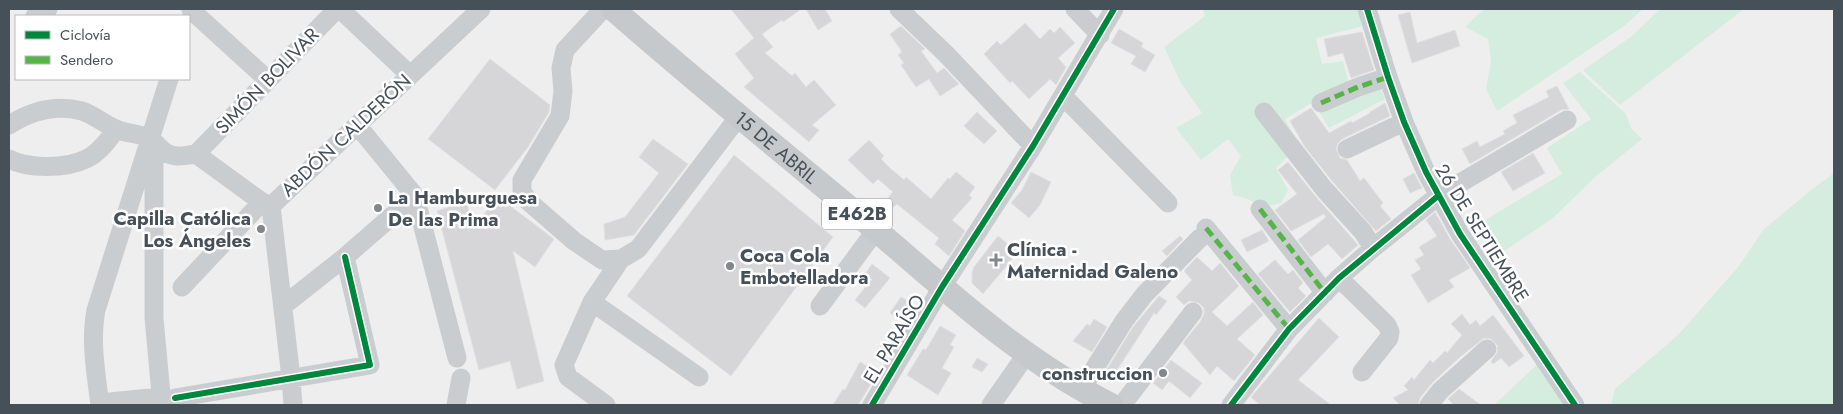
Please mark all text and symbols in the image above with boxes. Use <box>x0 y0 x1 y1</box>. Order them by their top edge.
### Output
legend <box>15 15 190 80</box>
street label: SIMÓN BOLIVAR <box>209 22 325 140</box>
text: Ciclovía <box>60 24 110 46</box>
text: Sendero <box>60 49 113 71</box>
street label: ABDÓN CALDERÓN <box>275 67 417 203</box>
street label: 15 DE ABRIL <box>729 105 824 190</box>
street label: 26 DE SEPTIEMBRE <box>1429 159 1535 307</box>
place label: La Hamburguesa De las Prima <box>388 184 537 233</box>
road number: E462B <box>822 198 892 230</box>
marker: La Hamburguesa De las Prima <box>372 202 384 214</box>
place label: Capilla Católica Los Ángeles <box>113 205 251 254</box>
marker: Capilla Católica Los Ángeles <box>255 223 267 235</box>
place label: Clínica - Maternidad Galeno <box>1007 236 1178 285</box>
place label: Coca Cola Embotelladora <box>740 242 868 291</box>
marker: Clínica - Maternidad Galeno <box>989 253 1003 267</box>
marker: Coca Cola Embotelladora <box>724 260 736 272</box>
street label: EL PARAÍSO <box>857 289 931 389</box>
place label: construccion <box>1042 360 1153 387</box>
marker: construccion <box>1157 367 1169 379</box>

